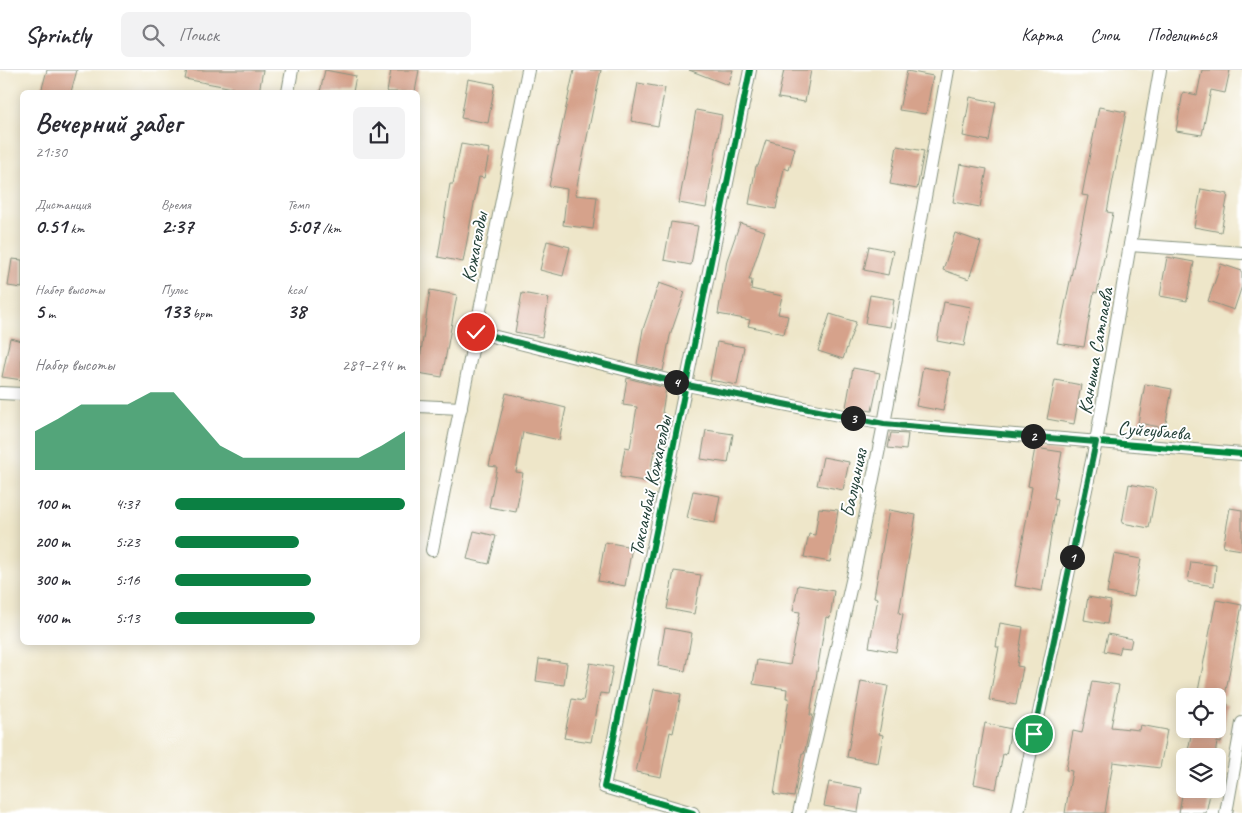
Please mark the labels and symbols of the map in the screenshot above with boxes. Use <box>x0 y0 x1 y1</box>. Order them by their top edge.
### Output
street label: Кожагелды <box>455 208 494 284</box>
street label: Каныша Сатпаева <box>1072 284 1119 416</box>
pin <box>455 311 497 353</box>
pin: 4 <box>664 370 688 394</box>
pin: 3 <box>840 406 866 430</box>
street label: Токсанбай Кожагелды <box>623 412 678 558</box>
street label: Суйеубаева <box>1117 415 1193 446</box>
pin: 2 <box>1020 424 1046 448</box>
street label: Балуанияз <box>834 445 873 519</box>
pin: 1 <box>1060 544 1084 570</box>
pin <box>1013 713 1055 755</box>

